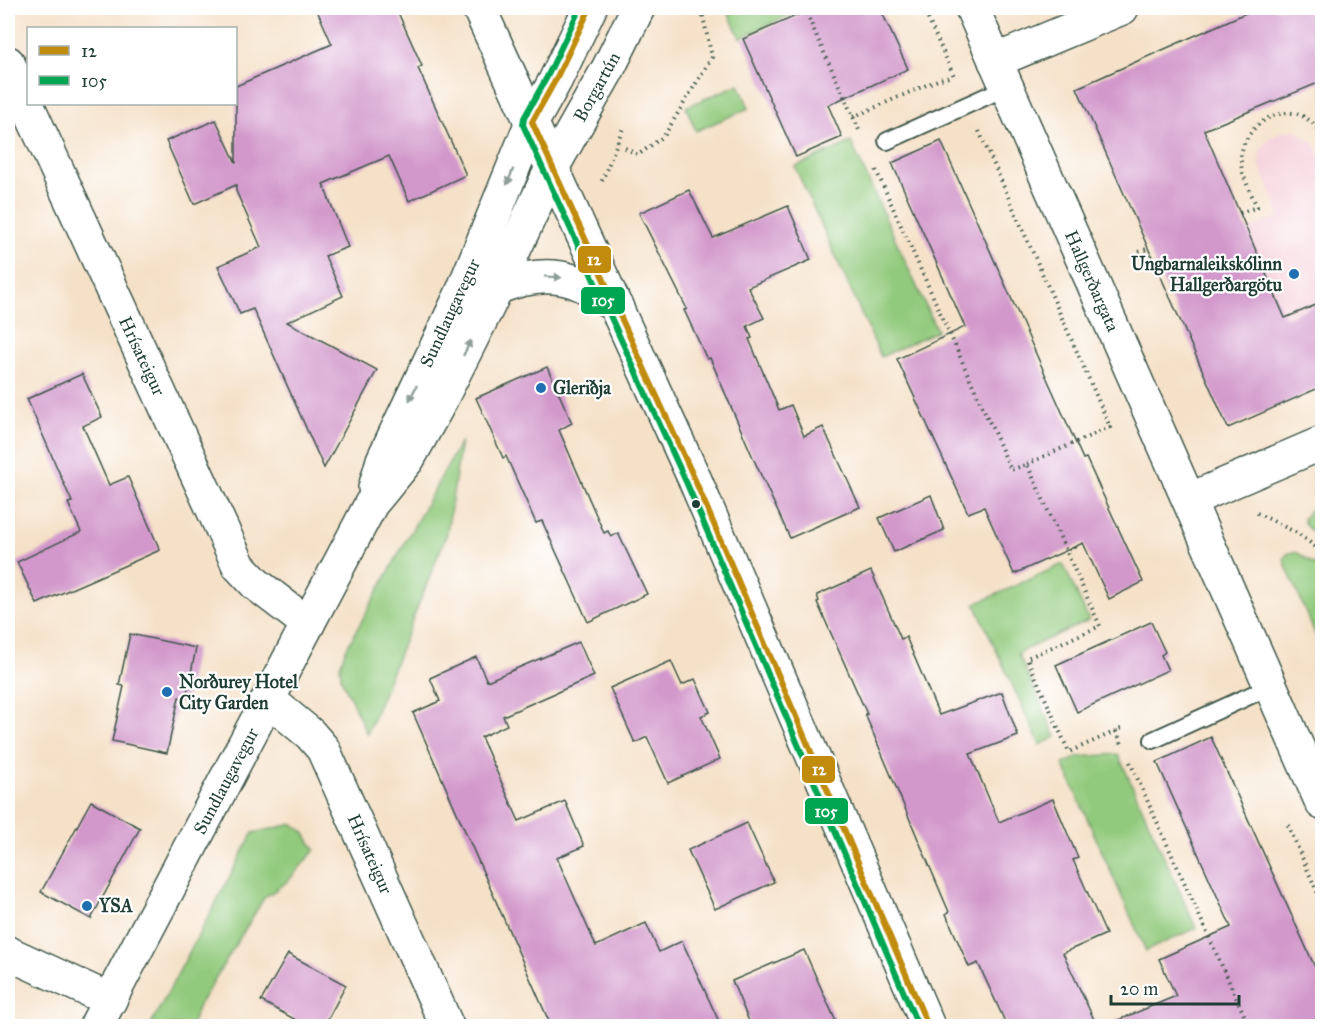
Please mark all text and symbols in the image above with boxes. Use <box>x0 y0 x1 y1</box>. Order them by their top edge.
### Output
legend <box>27 27 237 105</box>
text: 12 <box>81 40 97 62</box>
street label: Borgartún <box>569 48 626 126</box>
text: 105 <box>81 70 108 92</box>
one-way arrow <box>505 168 515 186</box>
street label: Hallgerðargata <box>1059 227 1124 336</box>
line badge: 12 <box>577 245 612 274</box>
text: 12 <box>587 250 602 269</box>
place label: Ungbarnaleikskólinn Hallgerðargötu <box>1131 253 1282 297</box>
street label: Sundlaugavegur <box>415 255 486 371</box>
marker: Ungbarnaleikskólinn Hallgerðargötu <box>1287 267 1301 281</box>
one-way arrow <box>543 272 562 281</box>
line badge: 105 <box>580 286 626 315</box>
text: 105 <box>592 291 615 310</box>
street label: Hrísateigur <box>113 313 170 400</box>
one-way arrow <box>462 339 472 356</box>
place label: Gleriðja <box>553 377 611 400</box>
marker: Gleriðja <box>534 381 548 395</box>
one-way arrow <box>409 384 419 402</box>
unlabelled marker <box>690 498 702 510</box>
place label: Norðurey Hotel City Garden <box>179 671 299 715</box>
marker: Norðurey Hotel City Garden <box>160 685 174 699</box>
street label: Sundlaugavegur <box>189 724 264 838</box>
line badge: 12 <box>801 755 836 784</box>
text: 12 <box>812 760 827 779</box>
line badge: 105 <box>804 797 849 825</box>
text: 105 <box>815 802 838 821</box>
street label: Hrísateigur <box>342 811 397 898</box>
place label: YSA <box>98 895 134 917</box>
marker: YSA <box>80 899 94 913</box>
scale bar <box>1111 968 1238 1006</box>
text: 20 m <box>1120 978 1158 1000</box>

